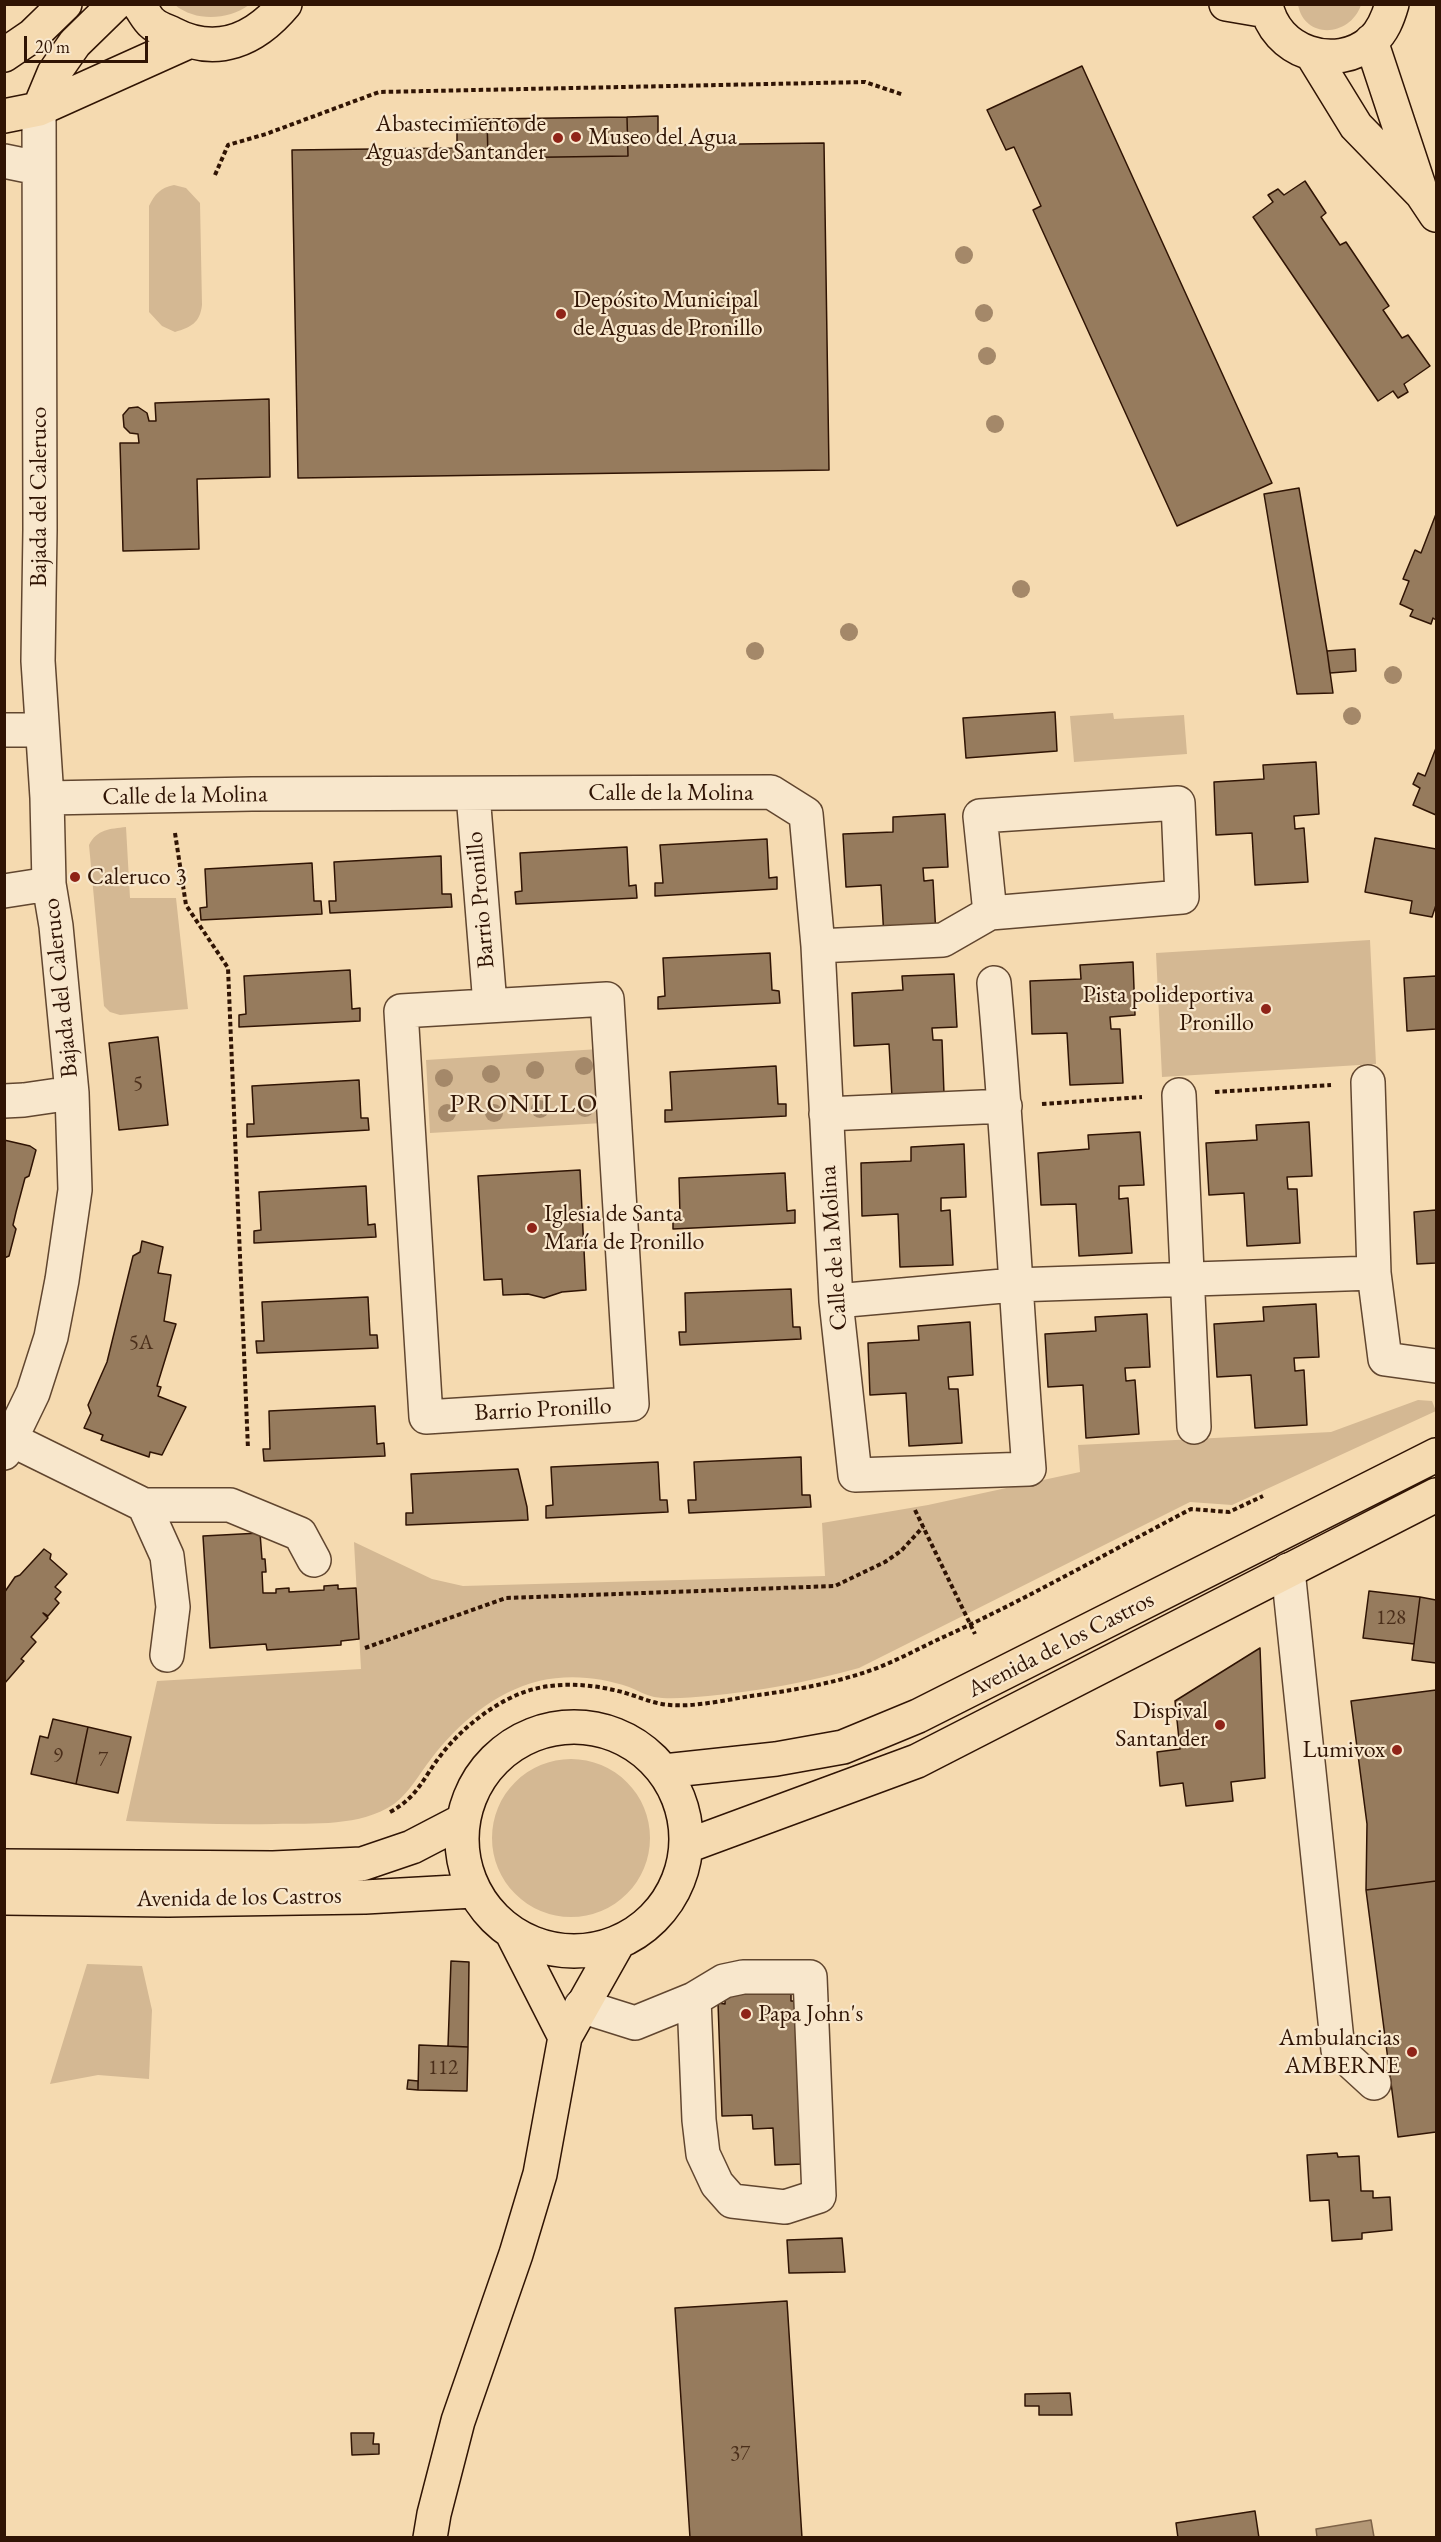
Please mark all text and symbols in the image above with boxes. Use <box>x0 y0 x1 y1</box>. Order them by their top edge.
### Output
scale bar <box>27 24 152 62</box>
text: 20 m <box>35 35 70 58</box>
place label: Abastecimiento de Aguas de Santander <box>365 110 546 166</box>
place label: Museo del Agua <box>588 123 737 151</box>
marker: Museo del Agua <box>569 130 583 144</box>
marker: Abastecimiento de Aguas de Santander <box>551 131 565 145</box>
place label: Depósito Municipal de Aguas de Pronillo <box>573 286 763 342</box>
marker: Depósito Municipal de Aguas de Pronillo <box>554 307 568 321</box>
street label: Bajada del Caleruco <box>25 407 53 587</box>
street label: Calle de la Molina <box>588 779 754 807</box>
street label: Calle de la Molina <box>102 780 268 812</box>
street label: Barrio Pronillo <box>461 830 501 970</box>
place label: Caleruco 3 <box>87 863 187 891</box>
marker: Caleruco 3 <box>68 870 82 884</box>
street label: Bajada del Caleruco <box>37 897 85 1079</box>
place label: Pista polideportiva Pronillo <box>1083 981 1254 1037</box>
marker: Pista polideportiva Pronillo <box>1259 1002 1273 1016</box>
house number: 5 <box>133 1071 143 1097</box>
district label: PRONILLO <box>449 1089 599 1121</box>
street label: Calle de la Molina <box>814 1165 854 1331</box>
place label: Iglesia de Santa María de Pronillo <box>544 1200 704 1256</box>
marker: Iglesia de Santa María de Pronillo <box>525 1221 539 1235</box>
house number: 5A <box>129 1330 153 1356</box>
street label: Barrio Pronillo <box>474 1392 612 1428</box>
street label: Avenida de los Castros <box>963 1586 1159 1704</box>
house number: 128 <box>1376 1605 1406 1631</box>
place label: Dispival Santander <box>1115 1697 1208 1753</box>
marker: Dispival Santander <box>1213 1718 1227 1732</box>
place label: Lumivox <box>1303 1736 1385 1764</box>
house number: 9 <box>53 1743 63 1769</box>
marker: Lumivox <box>1390 1743 1404 1757</box>
house number: 7 <box>98 1747 108 1773</box>
street label: Avenida de los Castros <box>136 1882 342 1914</box>
place label: Papa John's <box>758 2000 863 2028</box>
marker: Papa John's <box>739 2007 753 2021</box>
place label: Ambulancias AMBERNE <box>1279 2024 1400 2080</box>
marker: Ambulancias AMBERNE <box>1405 2045 1419 2059</box>
house number: 112 <box>428 2055 458 2081</box>
house number: 37 <box>730 2441 750 2467</box>

